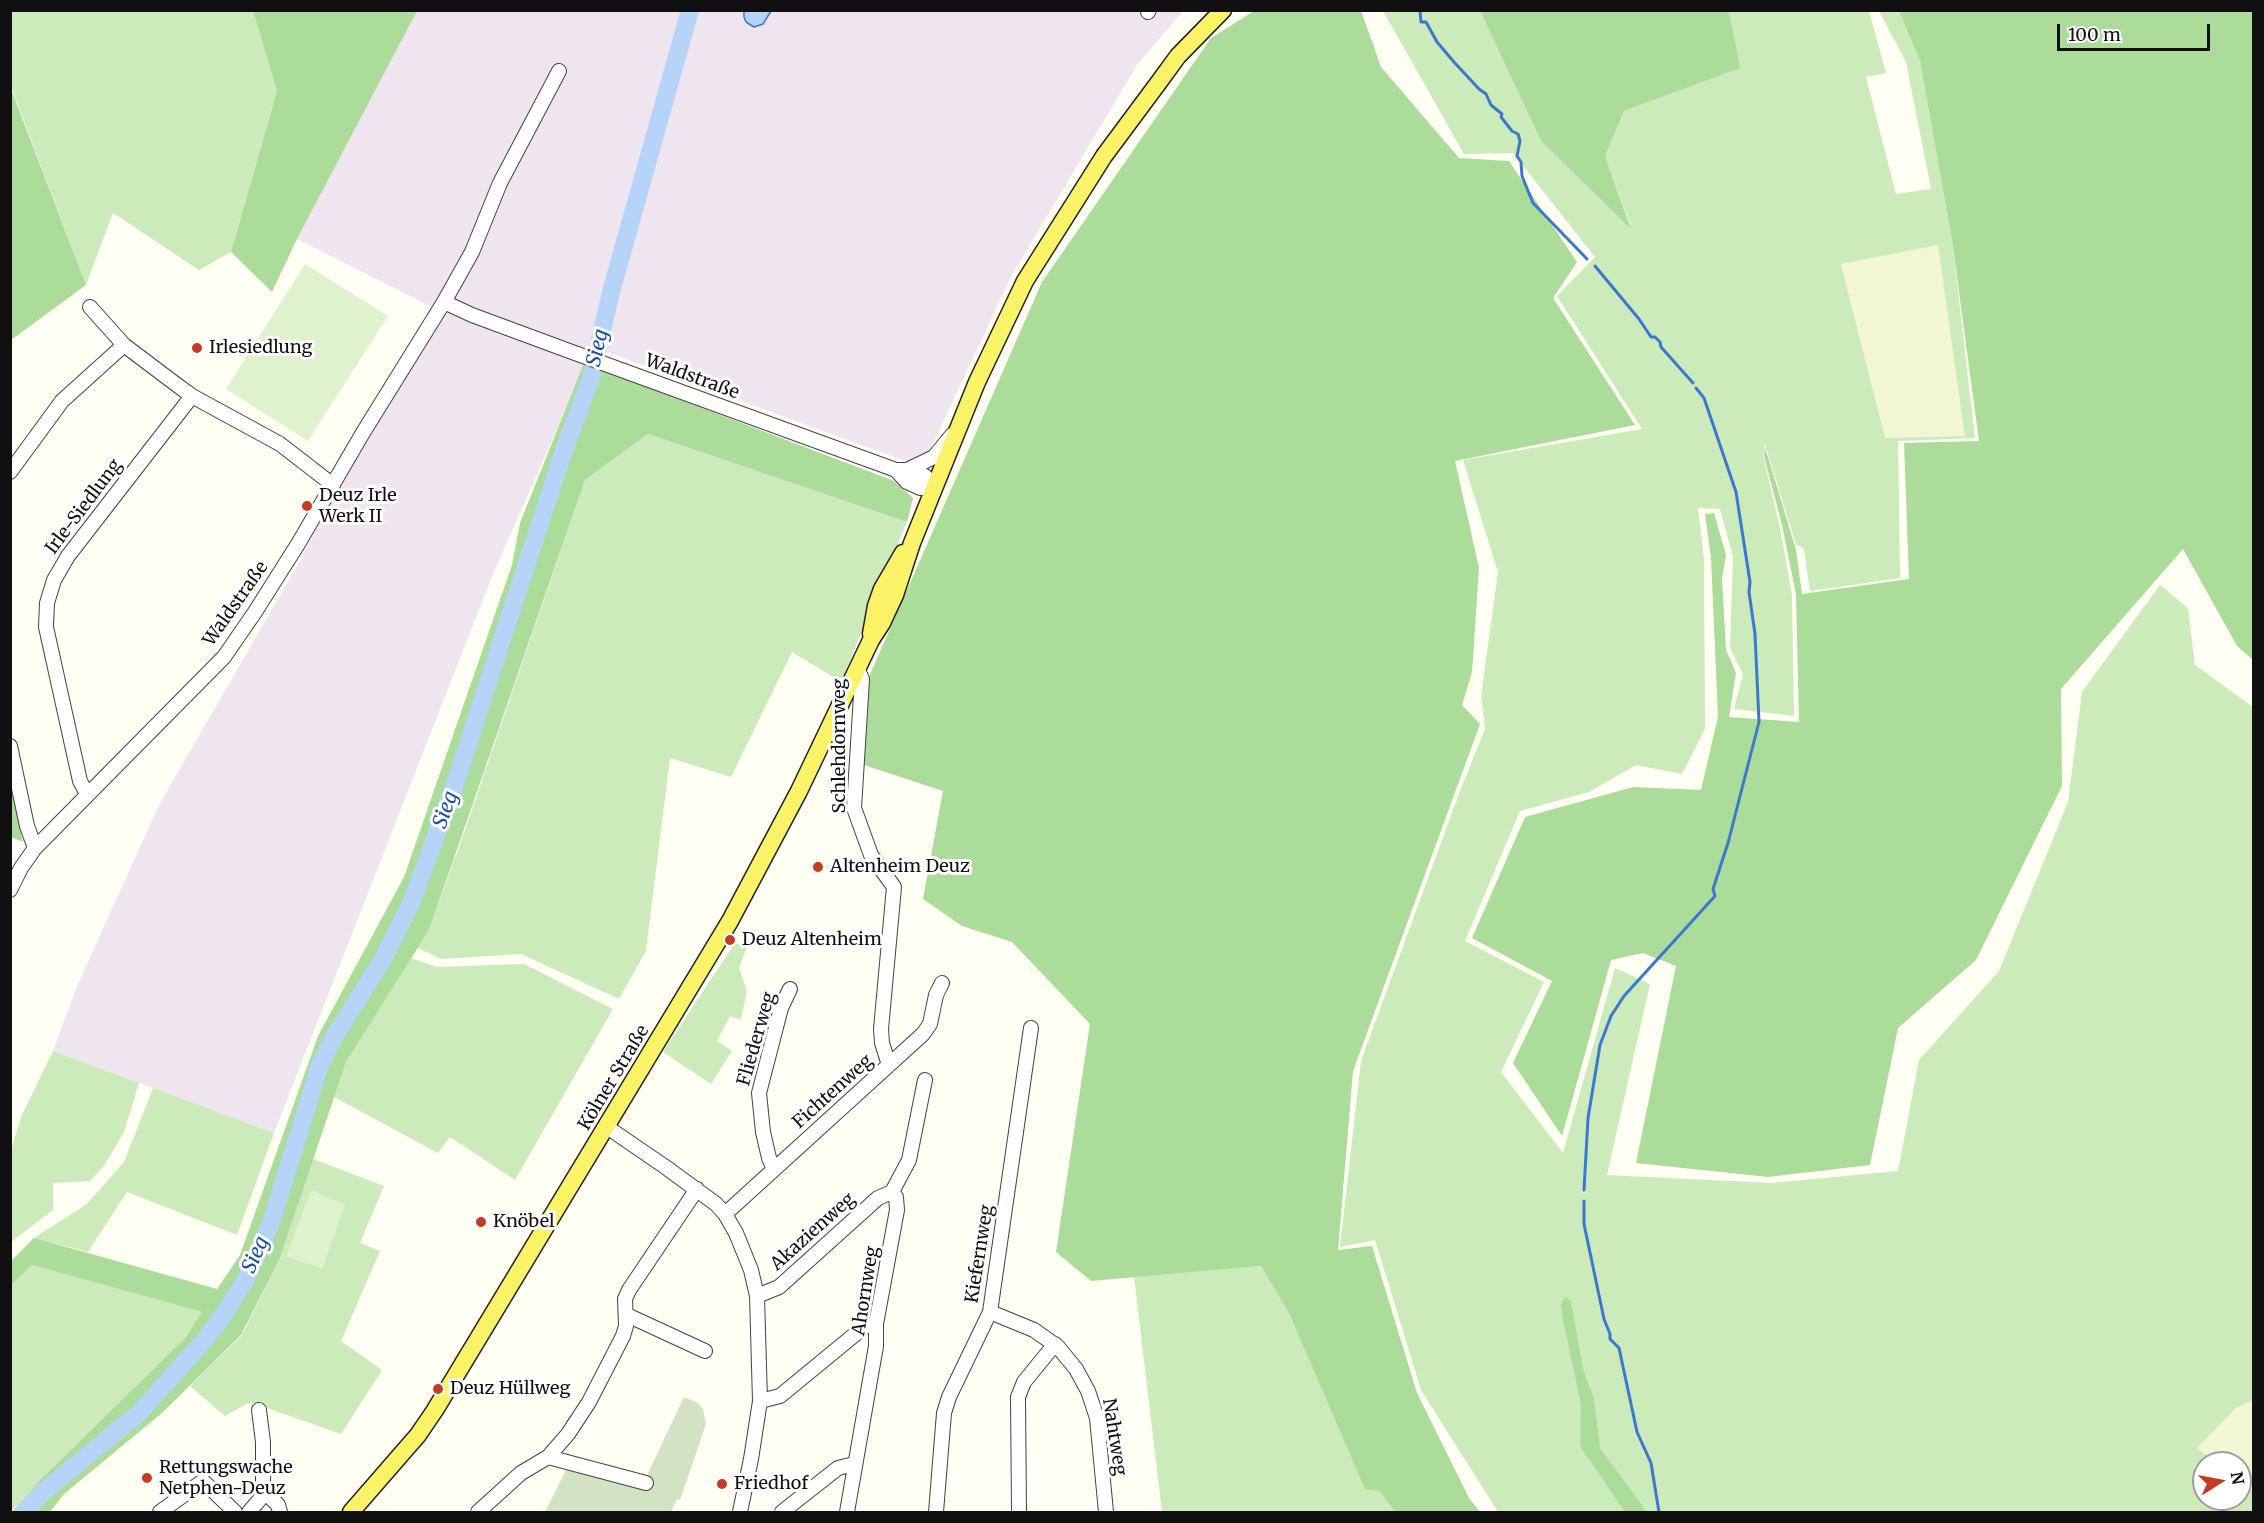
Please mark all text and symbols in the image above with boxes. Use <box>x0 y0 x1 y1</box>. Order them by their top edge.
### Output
scale bar <box>2060 12 2213 50</box>
text: 100 m <box>2068 23 2121 46</box>
water label: Sieg <box>582 327 614 369</box>
place label: Irlesiedlung <box>209 337 312 359</box>
marker: Irlesiedlung <box>190 341 204 355</box>
street label: Waldstraße <box>642 350 742 404</box>
street label: Irle-Siedlung <box>41 455 127 559</box>
place label: Deuz Irle Werk II <box>319 485 397 528</box>
marker: Deuz Irle Werk II <box>300 499 314 513</box>
street label: Waldstraße <box>199 558 273 650</box>
street label: Schlehdornweg <box>829 679 851 813</box>
water label: Sieg <box>428 788 464 832</box>
place label: Altenheim Deuz <box>830 856 970 878</box>
marker: Altenheim Deuz <box>811 860 825 874</box>
place label: Deuz Altenheim <box>742 929 882 951</box>
marker: Deuz Altenheim <box>723 933 737 947</box>
street label: Fliederweg <box>733 990 781 1088</box>
street label: Kölner Straße <box>574 1021 654 1135</box>
street label: Fichtenweg <box>789 1050 877 1134</box>
street label: Akazienweg <box>766 1189 860 1275</box>
street label: Kiefernweg <box>962 1203 998 1305</box>
place label: Knöbel <box>493 1211 555 1233</box>
marker: Knöbel <box>474 1215 488 1229</box>
water label: Sieg <box>237 1233 275 1277</box>
street label: Ahornweg <box>848 1245 884 1337</box>
place label: Deuz Hüllweg <box>450 1378 570 1400</box>
marker: Deuz Hüllweg <box>431 1382 445 1396</box>
street label: Nahtweg <box>1097 1397 1131 1477</box>
north arrow <box>2192 1451 2252 1511</box>
place label: Rettungswache Netphen-Deuz <box>159 1457 293 1500</box>
text: N <box>2227 1470 2249 1486</box>
marker: Rettungswache Netphen-Deuz <box>140 1471 154 1485</box>
place label: Friedhof <box>734 1473 808 1495</box>
marker: Friedhof <box>715 1477 729 1491</box>

